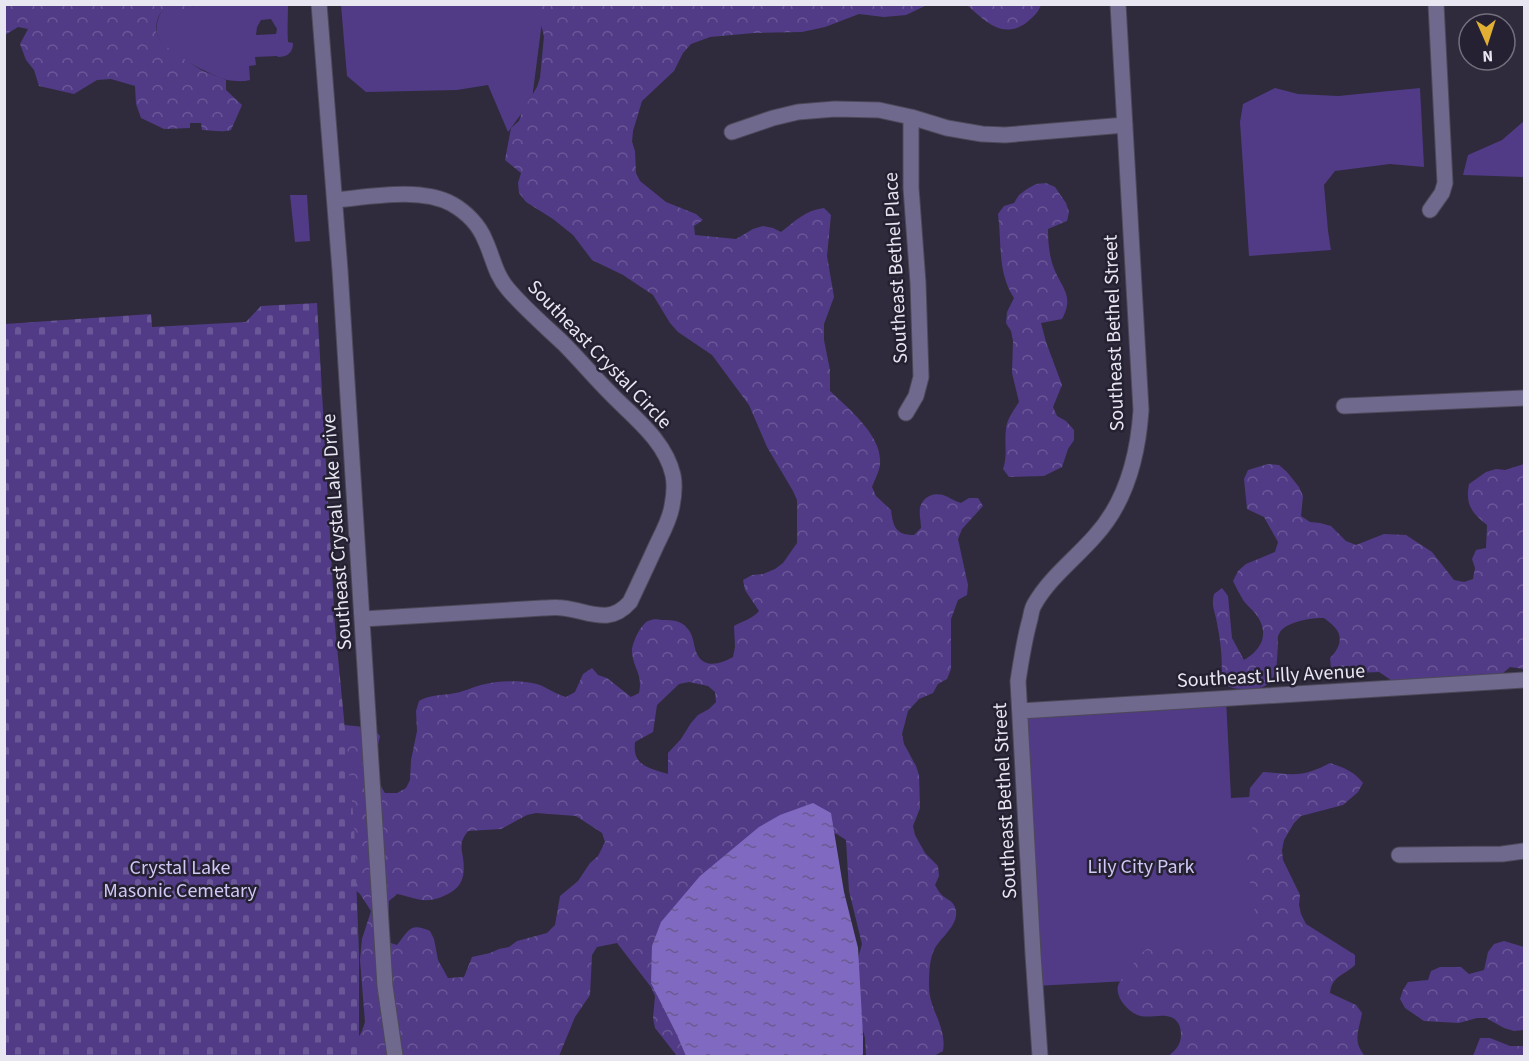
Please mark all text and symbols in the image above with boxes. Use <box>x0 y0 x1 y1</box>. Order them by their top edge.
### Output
north arrow <box>1457 12 1517 72</box>
text: N <box>1482 45 1494 67</box>
street label: Southeast Bethel Place <box>877 171 915 364</box>
street label: Southeast Bethel Street <box>1097 234 1131 432</box>
street label: Southeast Crystal Circle <box>521 274 678 435</box>
street label: Southeast Crystal Lake Drive <box>315 413 359 651</box>
street label: Southeast Lilly Avenue <box>1176 657 1366 695</box>
street label: Southeast Bethel Street <box>986 702 1024 900</box>
park label: Lily City Park <box>1088 853 1195 881</box>
park label: Crystal Lake Masonic Cemetary <box>103 854 257 905</box>

